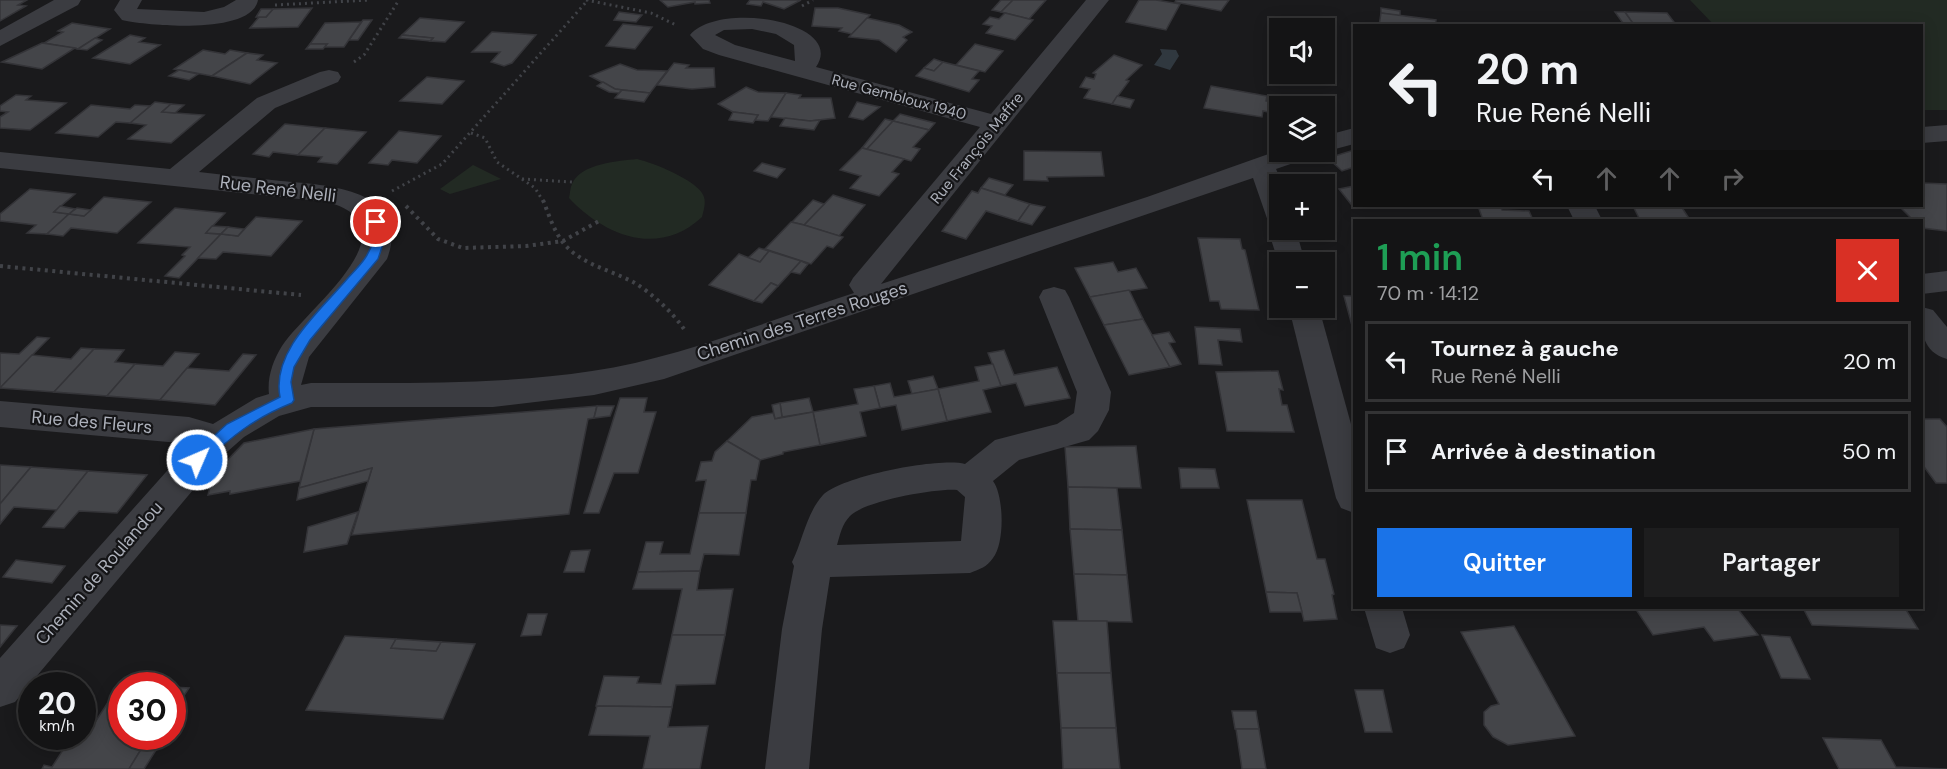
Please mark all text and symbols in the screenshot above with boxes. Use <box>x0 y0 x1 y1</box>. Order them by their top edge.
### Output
map controls <box>1269 18 1335 318</box>
button: sound <box>1269 18 1335 84</box>
text: 20 m <box>1476 42 1579 97</box>
icon: left <box>1377 48 1455 126</box>
street label: Rue Gembloux 1940 <box>830 69 968 125</box>
street label: Rue François Maffre <box>926 88 1028 208</box>
text: Rue René Nelli <box>1476 95 1651 130</box>
button: layers <box>1269 96 1335 162</box>
icon: left <box>1527 162 1560 195</box>
icon: ahead <box>1590 162 1623 195</box>
icon: ahead <box>1653 162 1686 195</box>
icon: right <box>1716 162 1749 195</box>
street label: Rue René Nelli <box>219 170 337 208</box>
button: + <box>1269 174 1335 240</box>
pin <box>350 196 401 247</box>
icon: arrive <box>359 205 392 238</box>
text: 1 min <box>1377 234 1463 281</box>
button: close <box>1836 239 1899 302</box>
button: − <box>1269 252 1335 318</box>
street label: Chemin des Terres Rouges <box>694 276 910 366</box>
text: 70 m · 14:12 <box>1377 280 1479 306</box>
text: Tournez à gauche <box>1431 334 1619 363</box>
icon: left <box>1380 345 1413 378</box>
text: 20 m <box>1843 347 1896 376</box>
text: Rue René Nelli <box>1431 363 1561 389</box>
street label: Rue des Fleurs <box>31 405 153 439</box>
position arrow <box>165 428 229 492</box>
icon: arrive <box>1380 435 1413 468</box>
text: Arrivée à destination <box>1431 437 1656 466</box>
text: 50 m <box>1842 437 1896 466</box>
street label: Chemin de Roulandou <box>30 496 168 650</box>
button: Quitter <box>1377 528 1632 597</box>
button: Partager <box>1644 528 1899 597</box>
speed limit sign: 30 <box>108 672 186 750</box>
text: 20 <box>38 684 76 723</box>
text: km/h <box>39 716 75 736</box>

